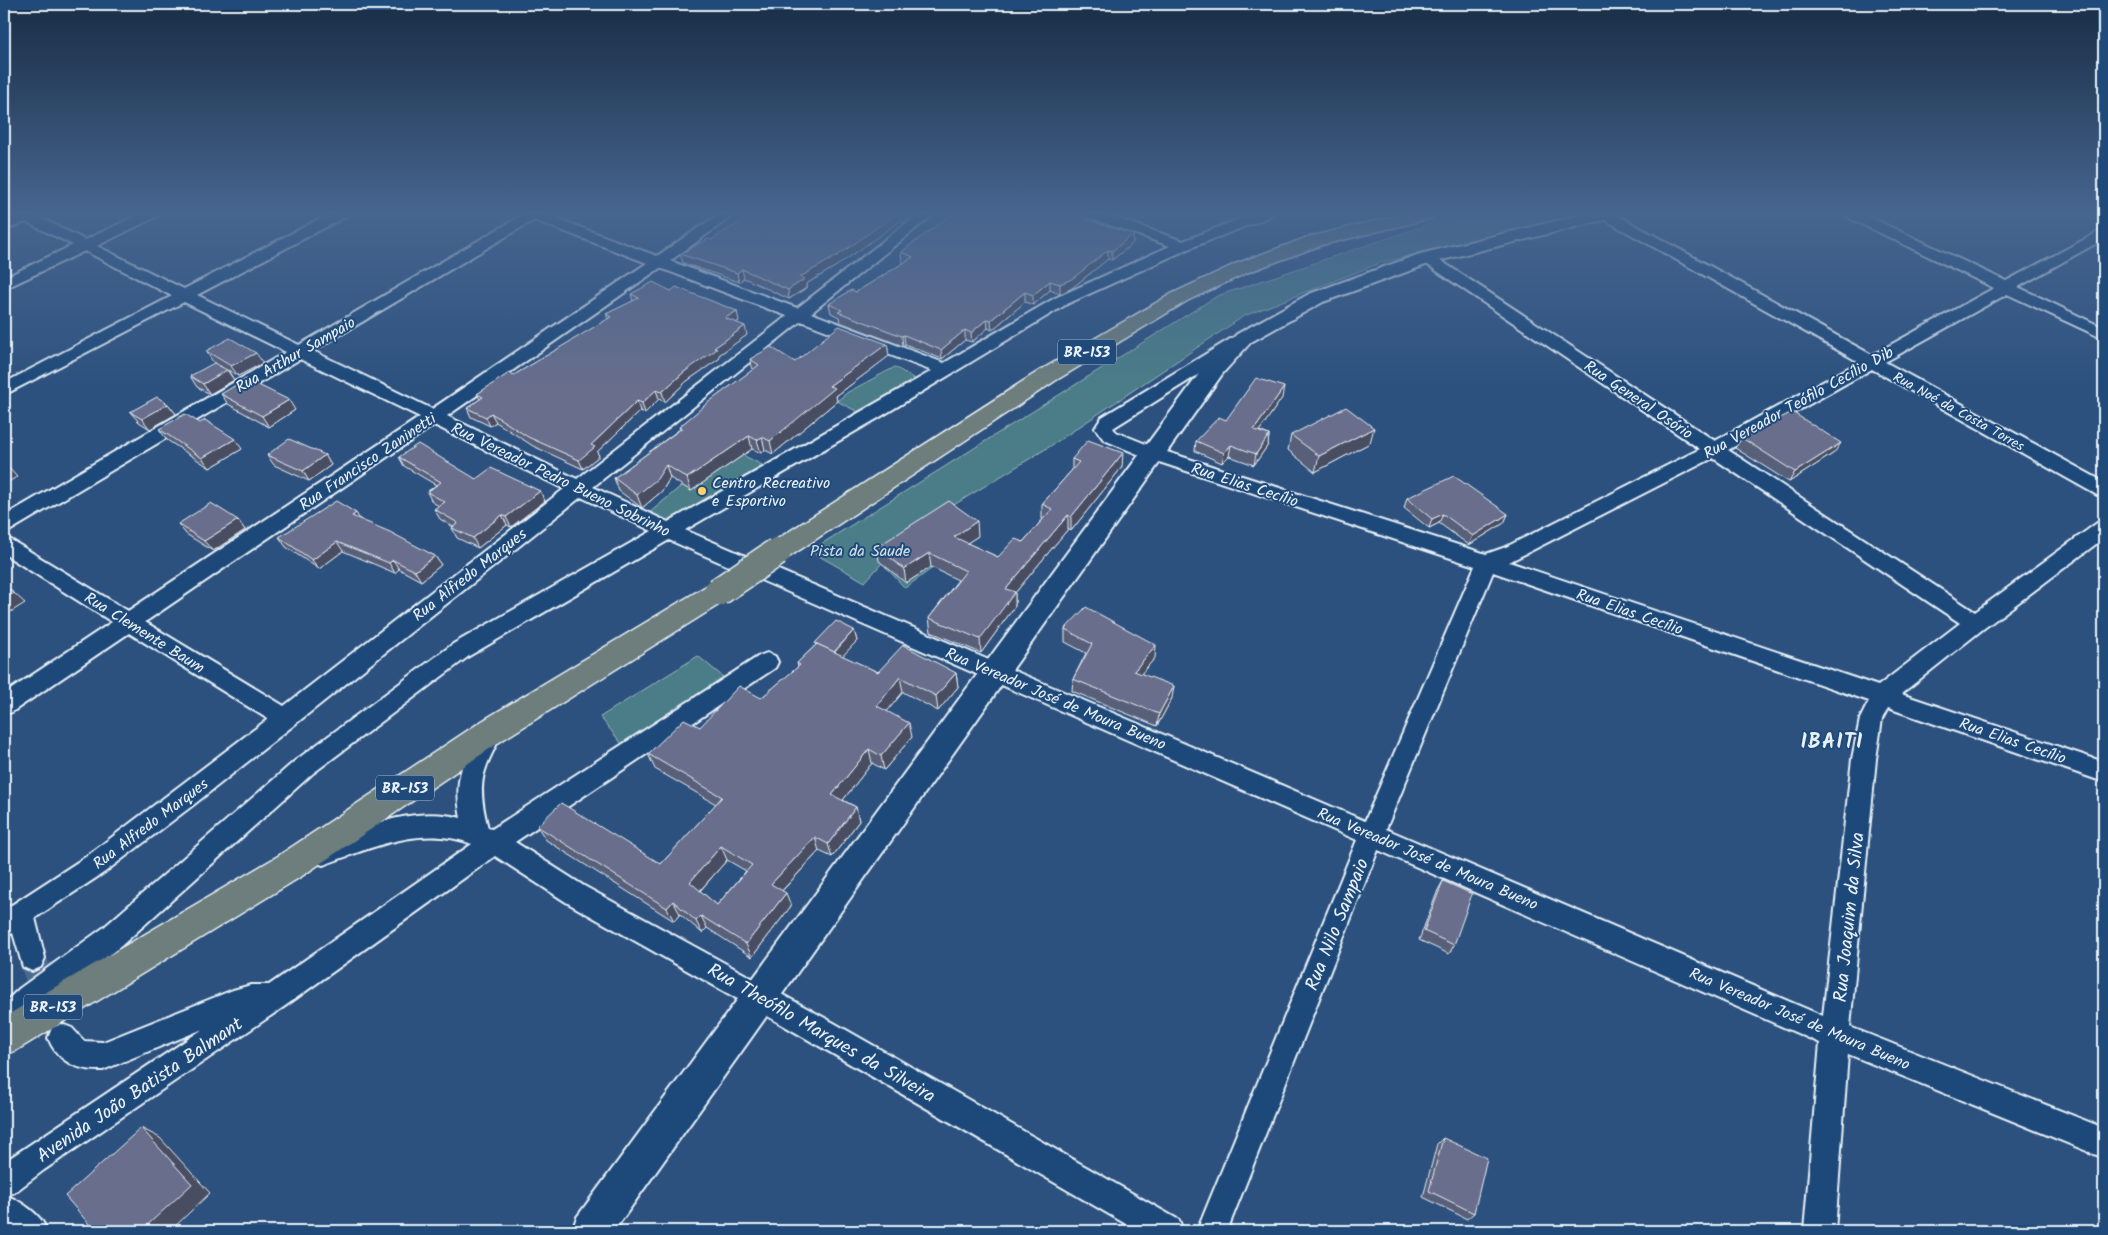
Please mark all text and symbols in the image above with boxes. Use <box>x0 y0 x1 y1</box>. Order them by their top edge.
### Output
street label: Rua Arthur Sampaio <box>231 311 361 400</box>
road number: BR-153 <box>1058 340 1116 364</box>
street label: Rua Vereador Teófilo Cecílio Dib <box>1699 340 1899 466</box>
street label: Rua General Osório <box>1579 354 1698 446</box>
street label: Rua Noé da Costa Torres <box>1889 367 2028 457</box>
street label: Rua Francisco Zaninetti <box>294 406 442 518</box>
street label: Rua Vereador Pedro Bueno Sobrinho <box>446 416 674 544</box>
street label: Rua Elias Cecílio <box>1188 456 1301 515</box>
place label: Centro Recreativo e Esportivo <box>712 471 830 514</box>
marker: Centro Recreativo e Esportivo <box>696 485 708 497</box>
street label: Rua Alfredo Marques <box>407 522 533 628</box>
park label: Pista da Saude <box>810 539 910 564</box>
street label: Rua Elias Cecílio <box>1573 582 1686 642</box>
street label: Rua Clemente Baum <box>79 586 210 681</box>
street label: Rua Vereador José de Moura Bueno <box>941 641 1170 757</box>
street label: Rua Elias Cecílio <box>1956 711 2069 771</box>
district label: IBAITI <box>1800 726 1864 759</box>
street label: Rua Alfredo Marques <box>88 772 214 876</box>
road number: BR-153 <box>376 776 434 800</box>
street label: Rua Vereador José de Moura Bueno <box>1313 801 1542 917</box>
street label: Rua Joaquim da Silva <box>1826 831 1874 1004</box>
street label: Rua Nilo Sampaio <box>1298 854 1378 995</box>
street label: Rua Theófilo Marques da Silveira <box>701 956 941 1112</box>
street label: Rua Vereador José de Moura Bueno <box>1685 961 1914 1077</box>
road number: BR-153 <box>24 994 82 1020</box>
street label: Avenida João Batista Balmant <box>31 1010 250 1171</box>

